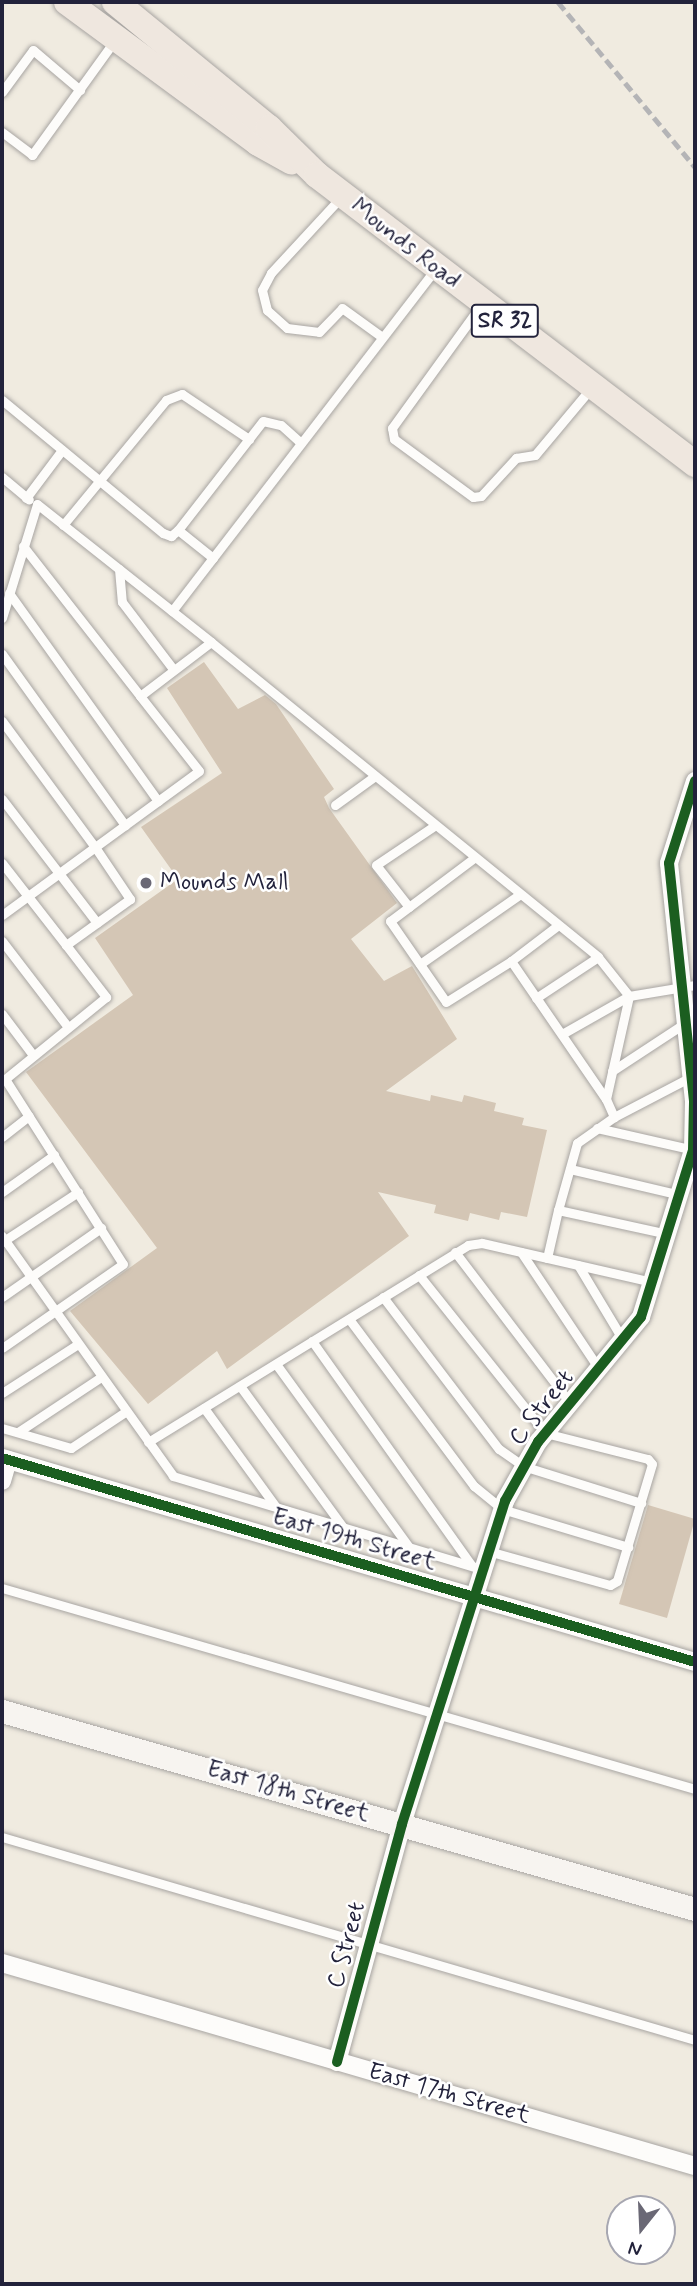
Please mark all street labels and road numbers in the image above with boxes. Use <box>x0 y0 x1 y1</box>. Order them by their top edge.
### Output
street label: Mounds Road <box>344 192 466 296</box>
road number: SR 32 <box>470 302 540 340</box>
street label: C Street <box>502 1363 582 1453</box>
street label: East 19th Street <box>269 1503 439 1577</box>
street label: East 18th Street <box>203 1755 373 1829</box>
street label: C Street <box>321 1897 373 1993</box>
street label: East 17th Street <box>365 2057 533 2131</box>

